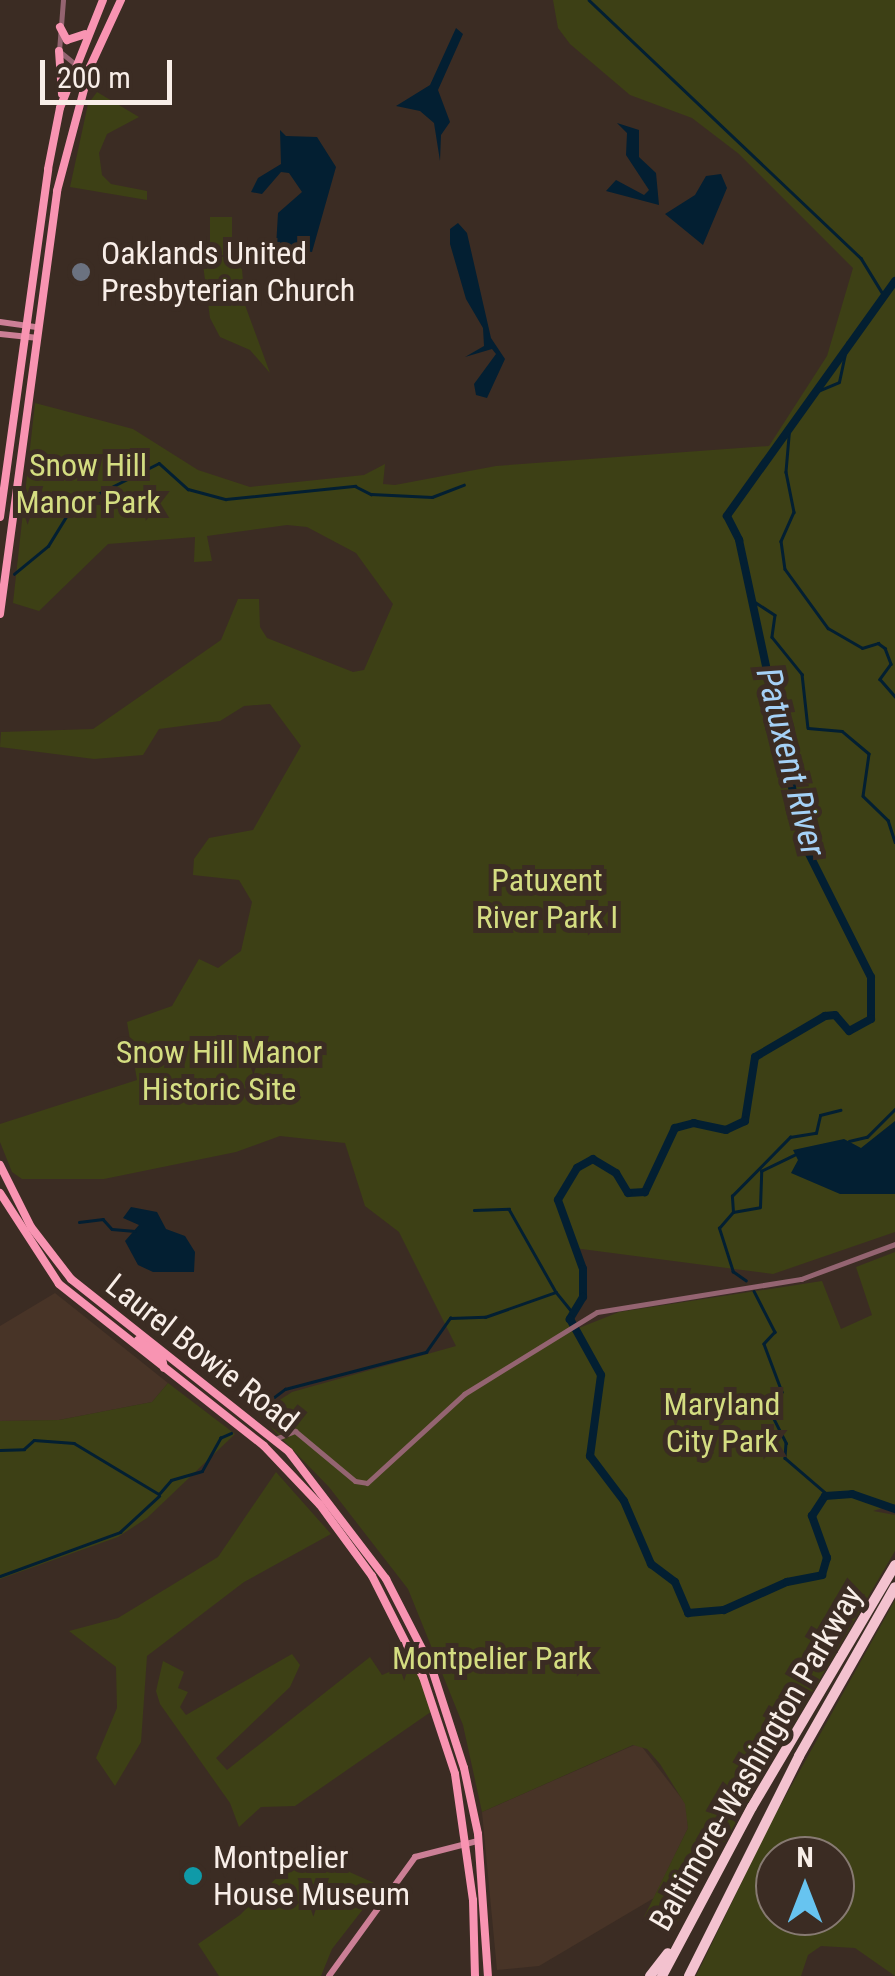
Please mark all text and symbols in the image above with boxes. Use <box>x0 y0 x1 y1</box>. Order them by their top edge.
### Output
scale bar <box>45 40 178 102</box>
text: 200 m <box>57 60 131 95</box>
place label: Oaklands United Presbyterian Church <box>101 235 355 310</box>
marker: Oaklands United Presbyterian Church <box>70 261 92 283</box>
park label: Snow Hill Manor Park <box>15 447 161 522</box>
water label: Patuxent River <box>746 663 834 861</box>
park label: Patuxent River Park I <box>476 862 618 937</box>
park label: Snow Hill Manor Historic Site <box>116 1034 322 1109</box>
street label: Laurel Bowie Road <box>98 1266 306 1440</box>
park label: Maryland City Park <box>664 1386 780 1461</box>
street label: Baltimore-Washington Parkway <box>641 1579 871 1937</box>
park label: Montpelier Park <box>392 1639 592 1677</box>
north arrow <box>755 1836 855 1936</box>
place label: Montpelier House Museum <box>213 1839 410 1914</box>
text: N <box>796 1841 814 1874</box>
marker: Montpelier House Museum <box>182 1865 204 1887</box>

